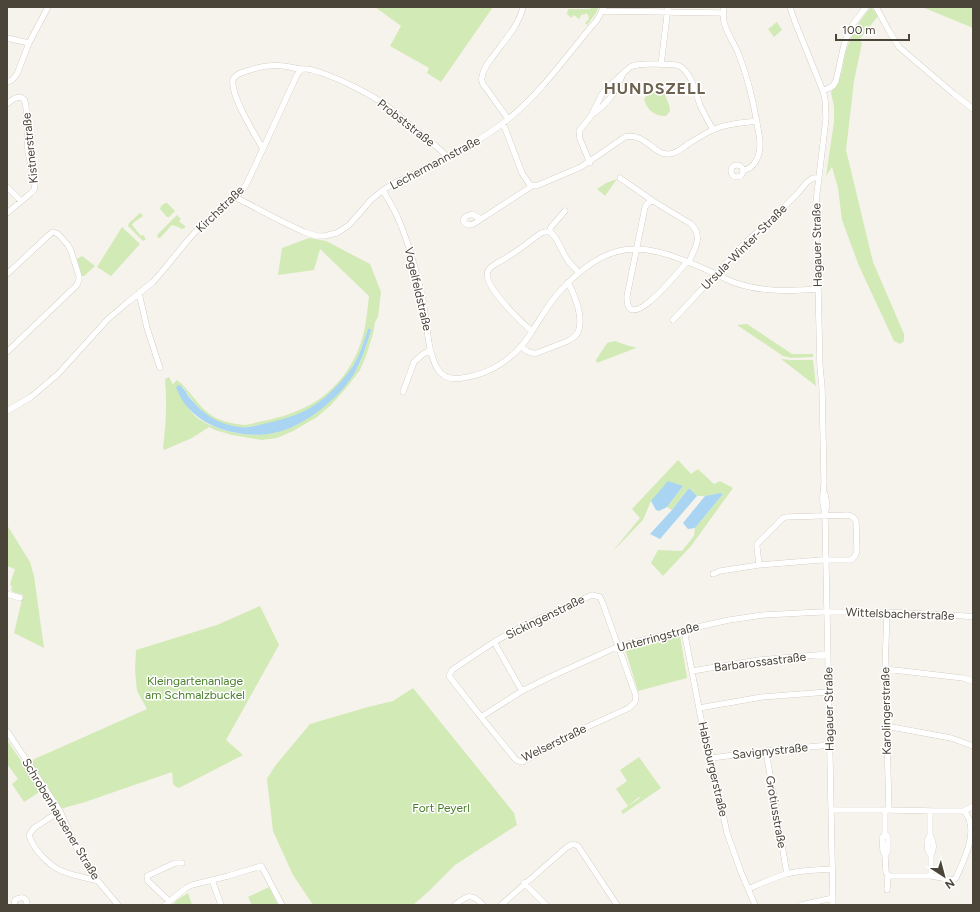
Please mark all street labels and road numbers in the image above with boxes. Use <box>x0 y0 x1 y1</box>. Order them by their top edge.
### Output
street label: Probststraße <box>375 96 438 150</box>
street label: Kistnerstraße <box>19 111 41 184</box>
street label: Lechermannstraße <box>388 133 483 193</box>
street label: Kirchstraße <box>193 182 247 235</box>
street label: Ursula-Winter-Straße <box>698 201 790 293</box>
street label: Hagauer Straße <box>809 202 825 287</box>
street label: Vogelfeldstraße <box>402 246 435 333</box>
street label: Sickingenstraße <box>503 592 587 642</box>
street label: Wittelsbacherstraße <box>845 605 955 623</box>
street label: Unterringstraße <box>615 619 701 655</box>
street label: Barbarossastraße <box>713 649 807 675</box>
street label: Hagauer Straße <box>821 666 837 751</box>
street label: Karolingerstraße <box>878 667 894 755</box>
street label: Habsburgerstraße <box>695 720 731 818</box>
street label: Welserstraße <box>519 721 589 765</box>
street label: Savignystraße <box>731 740 809 762</box>
street label: Schrobenhausener Straße <box>19 756 103 883</box>
street label: Grotiusstraße <box>763 775 789 850</box>

